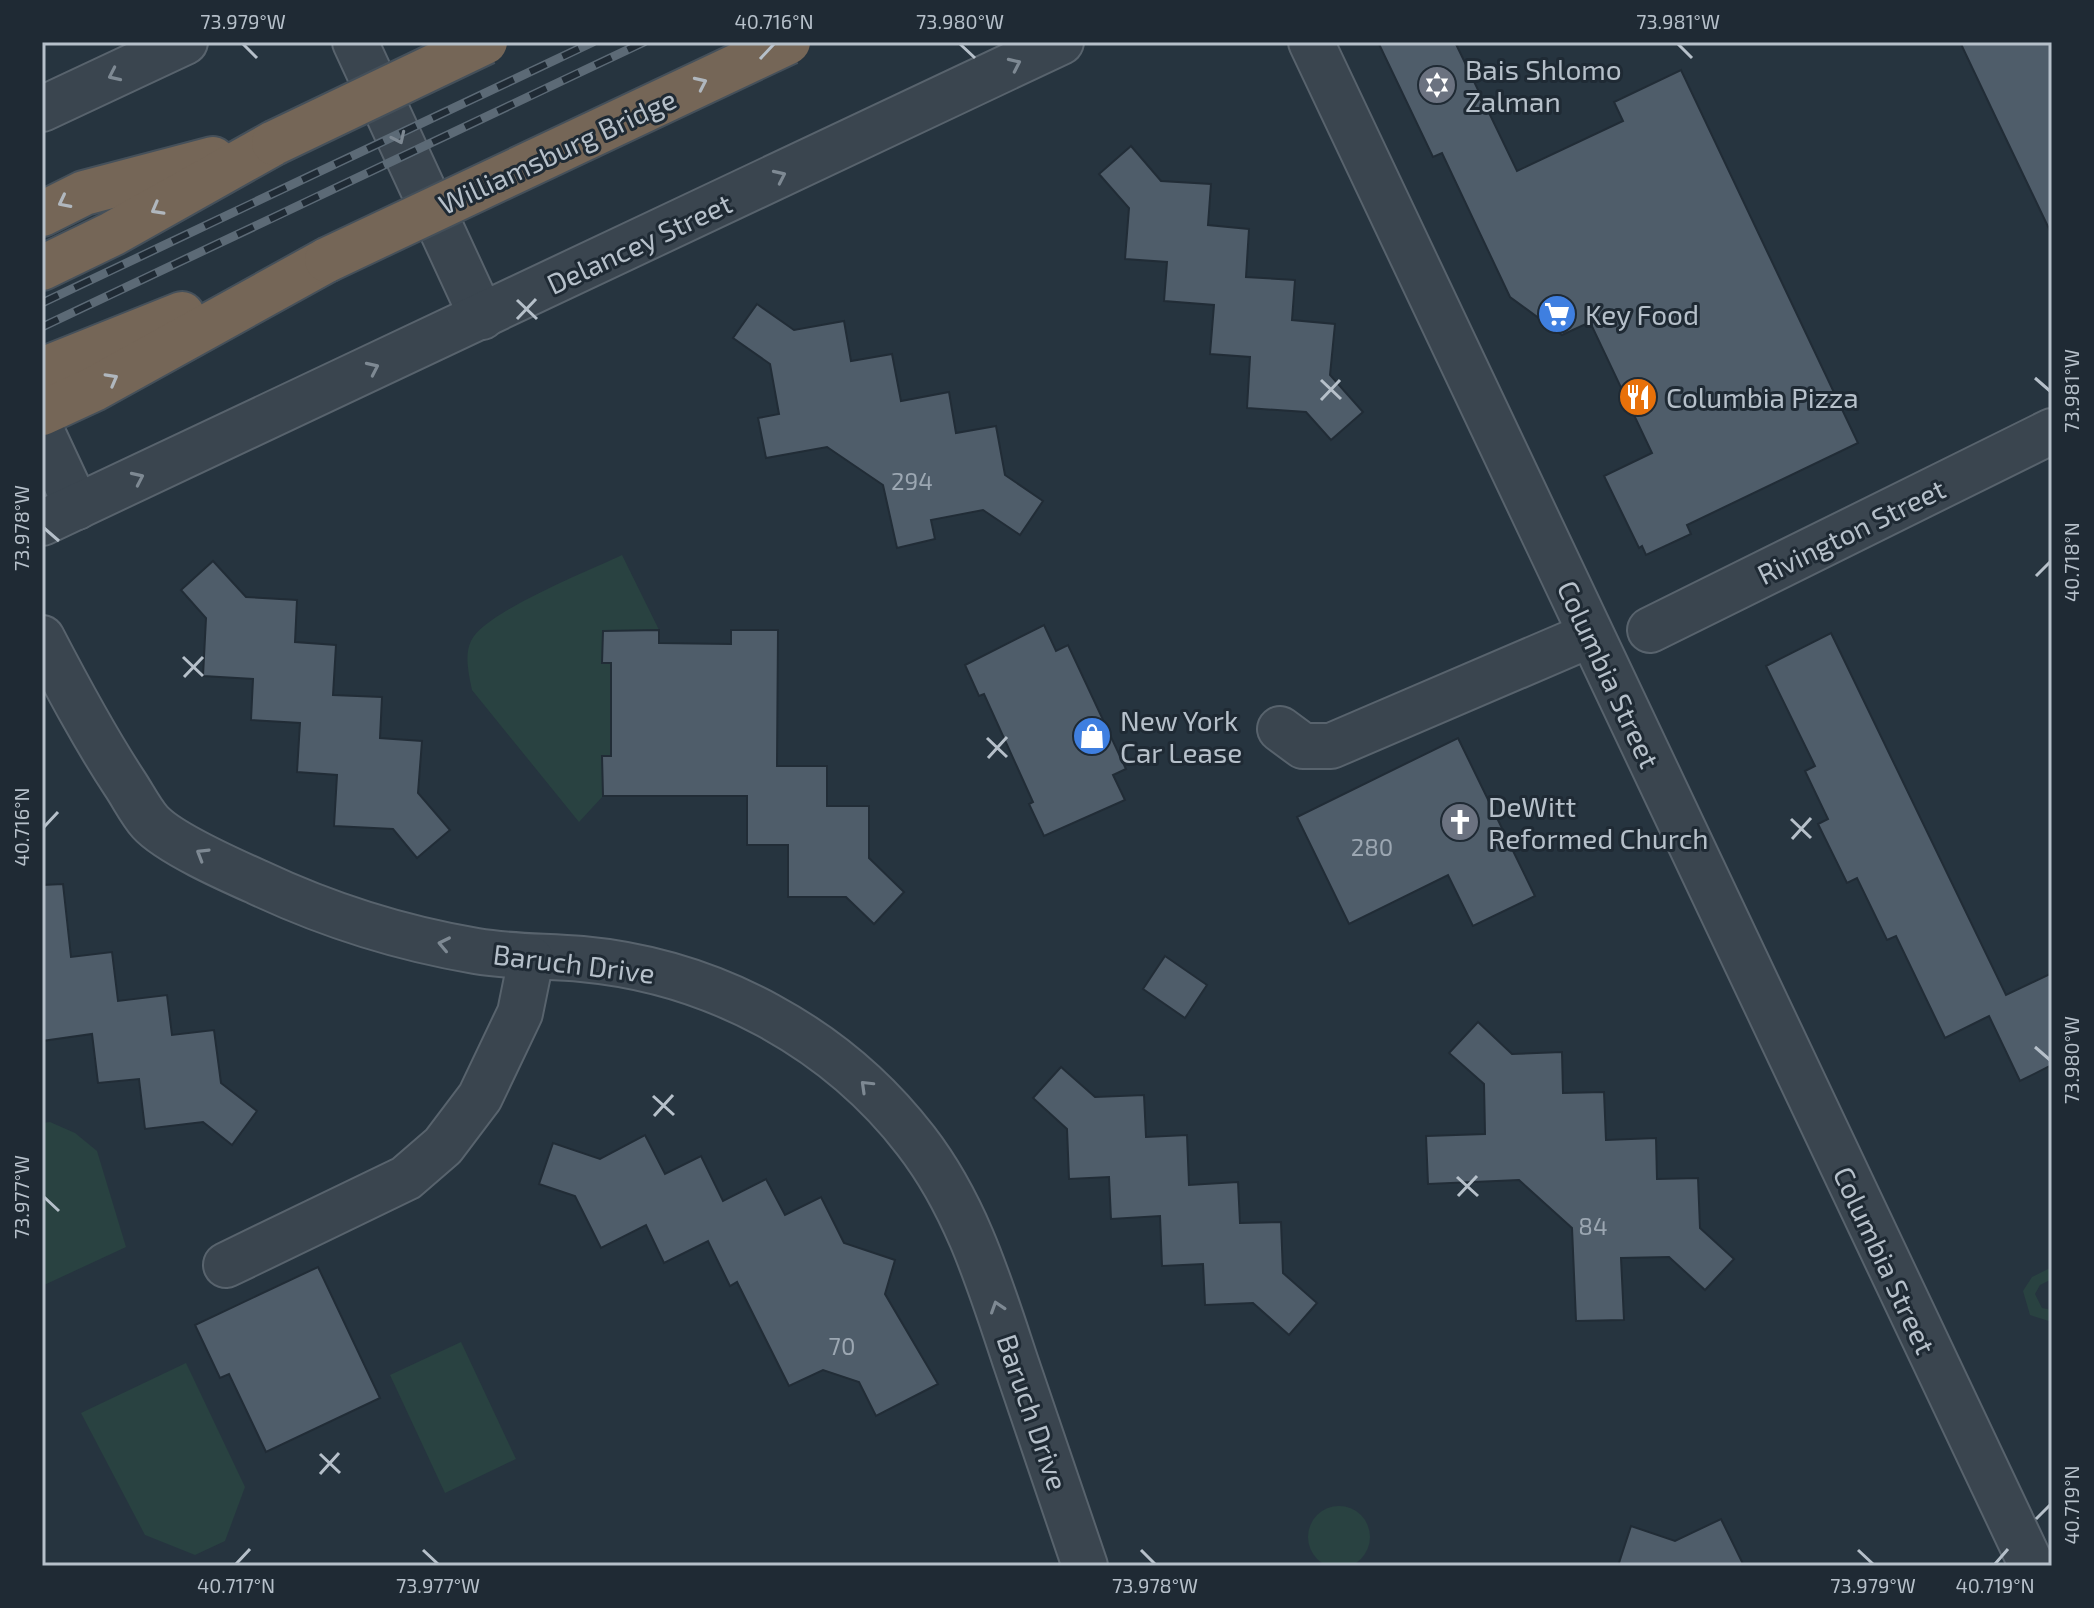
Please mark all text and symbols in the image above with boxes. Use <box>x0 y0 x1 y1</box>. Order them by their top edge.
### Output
text: 73.979°W <box>200 9 286 33</box>
text: 40.716°N <box>734 9 814 33</box>
text: 73.980°W <box>916 9 1004 33</box>
text: 73.981°W <box>1636 9 1720 33</box>
place label: Bais Shlomo Zalman <box>1465 52 1622 118</box>
one-way arrow <box>1006 58 1021 74</box>
synagogue icon: Bais Shlomo Zalman <box>1416 64 1458 106</box>
one-way arrow <box>108 65 122 81</box>
one-way arrow <box>693 77 707 93</box>
street label: Williamsburg Bridge <box>433 81 681 221</box>
one-way arrow <box>389 130 405 145</box>
one-way arrow <box>772 170 786 186</box>
street label: Delancey Street <box>541 185 737 301</box>
one-way arrow <box>58 193 73 208</box>
one-way arrow <box>151 199 166 215</box>
supermarket icon: Key Food <box>1536 293 1578 335</box>
place label: Key Food <box>1585 297 1699 331</box>
text: 73.981°W <box>2059 349 2083 433</box>
one-way arrow <box>365 362 380 378</box>
one-way arrow <box>104 373 118 389</box>
restaurant icon: Columbia Pizza <box>1617 376 1659 418</box>
place label: Columbia Pizza <box>1666 380 1859 414</box>
house number: 294 <box>891 466 933 495</box>
street label: Rivington Street <box>1751 471 1951 591</box>
one-way arrow <box>130 472 144 488</box>
text: 73.978°W <box>9 485 33 571</box>
text: 40.718°N <box>2059 522 2083 602</box>
street label: Columbia Street <box>1551 575 1667 773</box>
place label: New York Car Lease <box>1120 703 1242 769</box>
shop icon: New York Car Lease <box>1071 715 1113 757</box>
text: 40.716°N <box>9 787 33 867</box>
place label: DeWitt Reformed Church <box>1488 789 1709 855</box>
church icon: DeWitt Reformed Church <box>1439 801 1481 843</box>
house number: 280 <box>1351 832 1393 861</box>
one-way arrow <box>196 848 211 864</box>
one-way arrow <box>438 936 452 953</box>
street label: Baruch Drive <box>491 936 657 990</box>
text: 73.980°W <box>2059 1016 2083 1104</box>
one-way arrow <box>861 1081 875 1096</box>
text: 73.977°W <box>9 1155 33 1239</box>
street label: Columbia Street <box>1827 1161 1943 1359</box>
house number: 84 <box>1578 1211 1608 1240</box>
one-way arrow <box>991 1300 1007 1314</box>
street label: Baruch Drive <box>990 1330 1076 1494</box>
house number: 70 <box>829 1331 855 1360</box>
text: 40.719°N <box>2059 1465 2083 1545</box>
text: 40.717°N <box>197 1573 275 1597</box>
text: 73.977°W <box>396 1573 480 1597</box>
text: 73.978°W <box>1112 1573 1198 1597</box>
text: 73.979°W <box>1830 1573 1916 1597</box>
text: 40.719°N <box>1955 1573 2035 1597</box>

